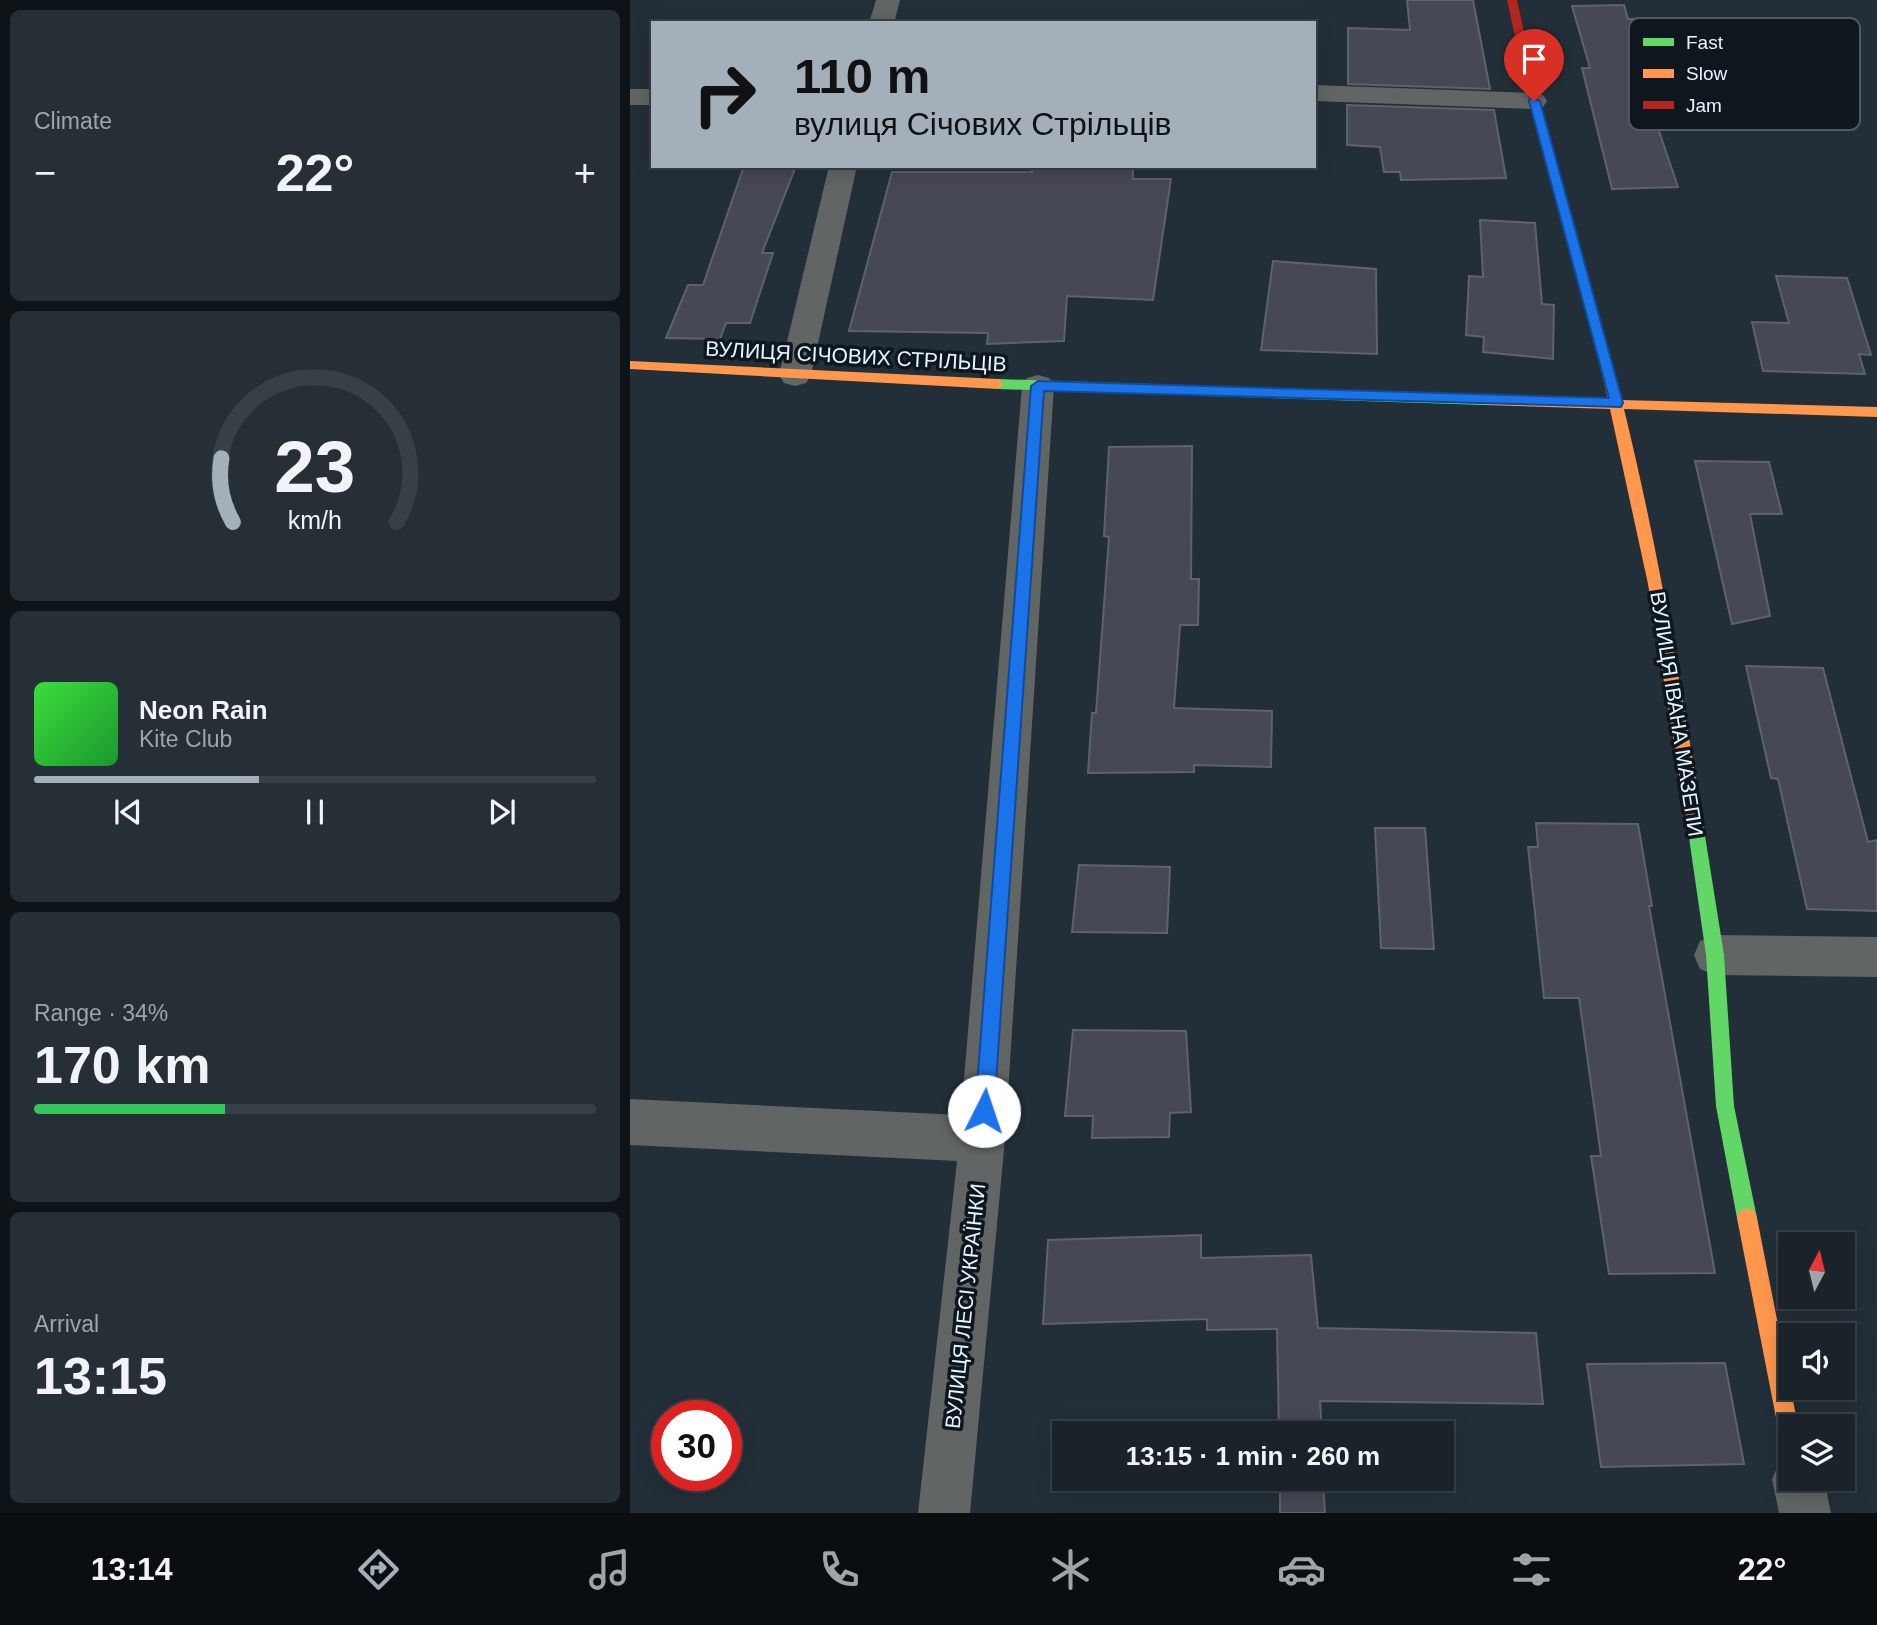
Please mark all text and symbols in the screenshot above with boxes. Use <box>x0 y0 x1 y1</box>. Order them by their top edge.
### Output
legend <box>1629 18 1860 130</box>
pin <box>1504 29 1564 101</box>
text: Fast <box>1686 32 1724 53</box>
icon: arrive <box>1515 40 1553 78</box>
icon: right <box>679 49 770 140</box>
text: 110 m <box>794 49 930 103</box>
text: Slow <box>1686 63 1727 84</box>
text: Jam <box>1686 95 1722 116</box>
text: вулиця Січових Стрільців <box>794 106 1172 142</box>
text: Climate <box>34 108 112 134</box>
text: 22° <box>276 144 354 202</box>
text: − <box>34 152 56 194</box>
text: + <box>574 152 596 194</box>
street label: ВУЛИЦЯ СІЧОВИХ СТРІЛЬЦІВ <box>705 337 1007 375</box>
text: 23 <box>275 426 355 507</box>
text: km/h <box>288 506 342 534</box>
street label: ВУЛИЦЯ ІВАНА МАЗЕПИ <box>1646 590 1708 838</box>
text: Neon Rain <box>139 695 268 725</box>
text: Kite Club <box>139 726 232 752</box>
icon: previous <box>109 793 147 831</box>
icon: pause <box>296 793 334 831</box>
icon: next <box>483 793 521 831</box>
text: Range · 34% <box>34 1000 168 1026</box>
text: 170 km <box>34 1036 210 1094</box>
position arrow <box>947 1074 1021 1148</box>
street label: ВУЛИЦЯ ЛЕСІ УКРАЇНКИ <box>941 1182 989 1430</box>
north arrow <box>1778 1232 1855 1309</box>
map controls <box>1778 1232 1855 1491</box>
text: Arrival <box>34 1311 99 1337</box>
button: sound <box>1778 1323 1855 1400</box>
text: 13:15 <box>34 1347 167 1405</box>
speed limit sign: 30 <box>651 1400 742 1491</box>
button: layers <box>1778 1414 1855 1491</box>
text: 13:15 · 1 min · 260 m <box>1126 1441 1380 1471</box>
icon: directions <box>354 1545 403 1594</box>
icon: music <box>585 1545 634 1594</box>
icon: phone <box>815 1545 864 1594</box>
icon: climate <box>1046 1545 1095 1594</box>
icon: car <box>1277 1545 1326 1594</box>
icon: filters <box>1507 1545 1556 1594</box>
text: 13:14 <box>91 1551 173 1587</box>
text: 22° <box>1738 1551 1786 1587</box>

